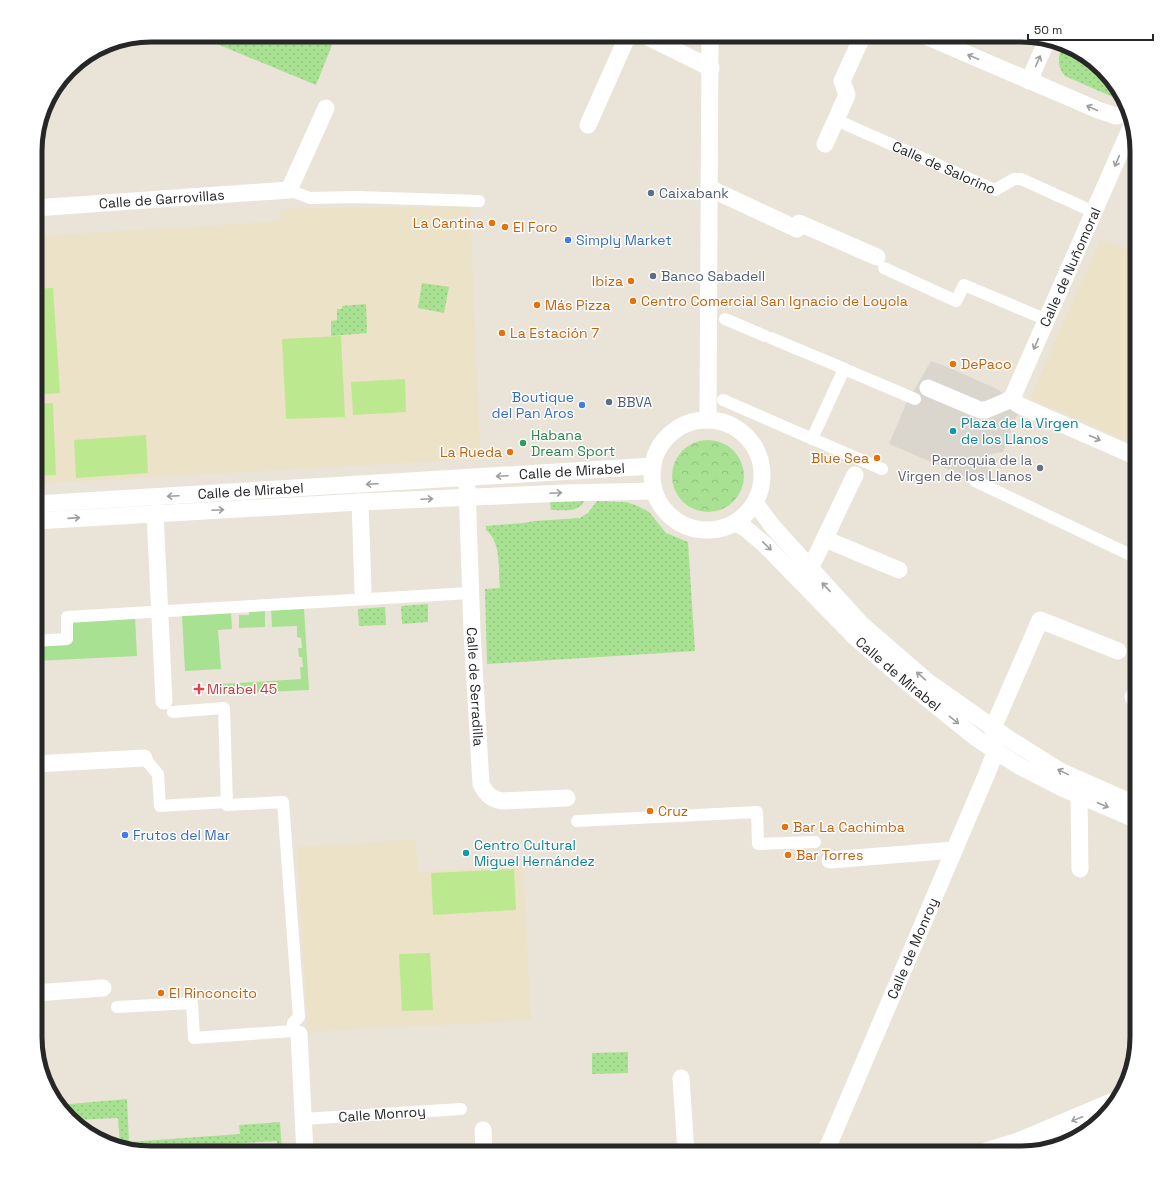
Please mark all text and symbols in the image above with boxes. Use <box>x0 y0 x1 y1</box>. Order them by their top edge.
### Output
scale bar <box>1028 16 1153 42</box>
text: 50 m <box>1034 22 1062 38</box>
one-way arrow <box>967 52 979 60</box>
one-way arrow <box>1035 55 1042 67</box>
one-way arrow <box>1087 104 1099 111</box>
street label: Calle de Salorino <box>889 137 999 198</box>
one-way arrow <box>1112 154 1120 166</box>
place label: Caixabank <box>659 184 729 202</box>
street label: Calle de Garrovillas <box>98 186 225 212</box>
marker: Caixabank <box>646 188 656 198</box>
street label: Calle de Nuñomoral <box>1036 204 1104 330</box>
place label: La Cantina <box>413 214 484 232</box>
marker: La Cantina <box>487 218 497 228</box>
place label: El Foro <box>513 218 558 236</box>
marker: El Foro <box>500 222 510 232</box>
place label: Simply Market <box>576 231 672 249</box>
marker: Simply Market <box>563 235 573 245</box>
place label: Banco Sabadell <box>661 267 765 285</box>
marker: Banco Sabadell <box>648 271 658 281</box>
place label: Ibiza <box>592 272 623 290</box>
marker: Ibiza <box>626 276 636 286</box>
place label: Centro Comercial San Ignacio de Loyola <box>641 292 908 310</box>
place label: Más Pizza <box>545 296 611 314</box>
marker: Centro Comercial San Ignacio de Loyola <box>628 296 638 306</box>
marker: Más Pizza <box>532 300 542 310</box>
place label: La Estación 7 <box>510 324 599 342</box>
marker: La Estación 7 <box>497 328 507 338</box>
one-way arrow <box>1032 338 1039 350</box>
place label: DePaco <box>961 355 1012 373</box>
marker: DePaco <box>948 359 958 369</box>
place label: Boutique del Pan Aros <box>491 388 574 422</box>
place label: BBVA <box>617 393 652 411</box>
marker: BBVA <box>604 397 614 407</box>
marker: Boutique del Pan Aros <box>577 400 587 410</box>
place label: Plaza de la Virgen de los Llanos <box>961 414 1079 448</box>
place label: Habana Dream Sport <box>531 426 615 460</box>
marker: Plaza de la Virgen de los Llanos <box>948 426 958 436</box>
one-way arrow <box>1088 435 1100 443</box>
marker: Habana Dream Sport <box>518 438 528 448</box>
place label: La Rueda <box>440 443 502 461</box>
marker: La Rueda <box>505 447 515 457</box>
place label: Blue Sea <box>811 449 869 467</box>
place label: Parroquia de la Virgen de los Llanos <box>898 451 1032 485</box>
marker: Blue Sea <box>872 453 882 463</box>
street label: Calle de Mirabel <box>518 459 626 483</box>
marker: Parroquia de la Virgen de los Llanos <box>1035 463 1045 473</box>
one-way arrow <box>496 472 509 480</box>
street label: Calle de Mirabel <box>197 479 304 503</box>
one-way arrow <box>366 480 379 487</box>
one-way arrow <box>549 490 562 497</box>
one-way arrow <box>167 492 180 499</box>
one-way arrow <box>420 495 433 503</box>
one-way arrow <box>211 506 224 514</box>
one-way arrow <box>67 515 80 522</box>
one-way arrow <box>762 542 772 551</box>
one-way arrow <box>822 582 831 592</box>
street label: Calle de Serradilla <box>463 627 488 747</box>
street label: Calle de Mirabel <box>852 633 945 715</box>
one-way arrow <box>916 671 926 680</box>
place label: Mirabel 45 <box>207 680 277 698</box>
marker: Mirabel 45 <box>194 684 204 694</box>
one-way arrow <box>949 716 959 725</box>
one-way arrow <box>1057 768 1069 775</box>
place label: Cruz <box>658 802 688 820</box>
one-way arrow <box>1096 802 1108 810</box>
marker: Cruz <box>645 806 655 816</box>
place label: Bar La Cachimba <box>793 818 905 836</box>
marker: Bar La Cachimba <box>780 822 790 832</box>
place label: Frutos del Mar <box>133 826 230 844</box>
marker: Frutos del Mar <box>120 830 130 840</box>
place label: Centro Cultural Miguel Hernández <box>474 836 595 870</box>
place label: Bar Torres <box>796 846 863 864</box>
marker: Centro Cultural Miguel Hernández <box>461 848 471 858</box>
marker: Bar Torres <box>783 850 793 860</box>
street label: Calle de Monroy <box>883 895 942 1002</box>
place label: El Rinconcito <box>169 984 257 1002</box>
marker: El Rinconcito <box>156 988 166 998</box>
street label: Calle Monroy <box>338 1102 426 1126</box>
one-way arrow <box>1071 1116 1083 1123</box>

